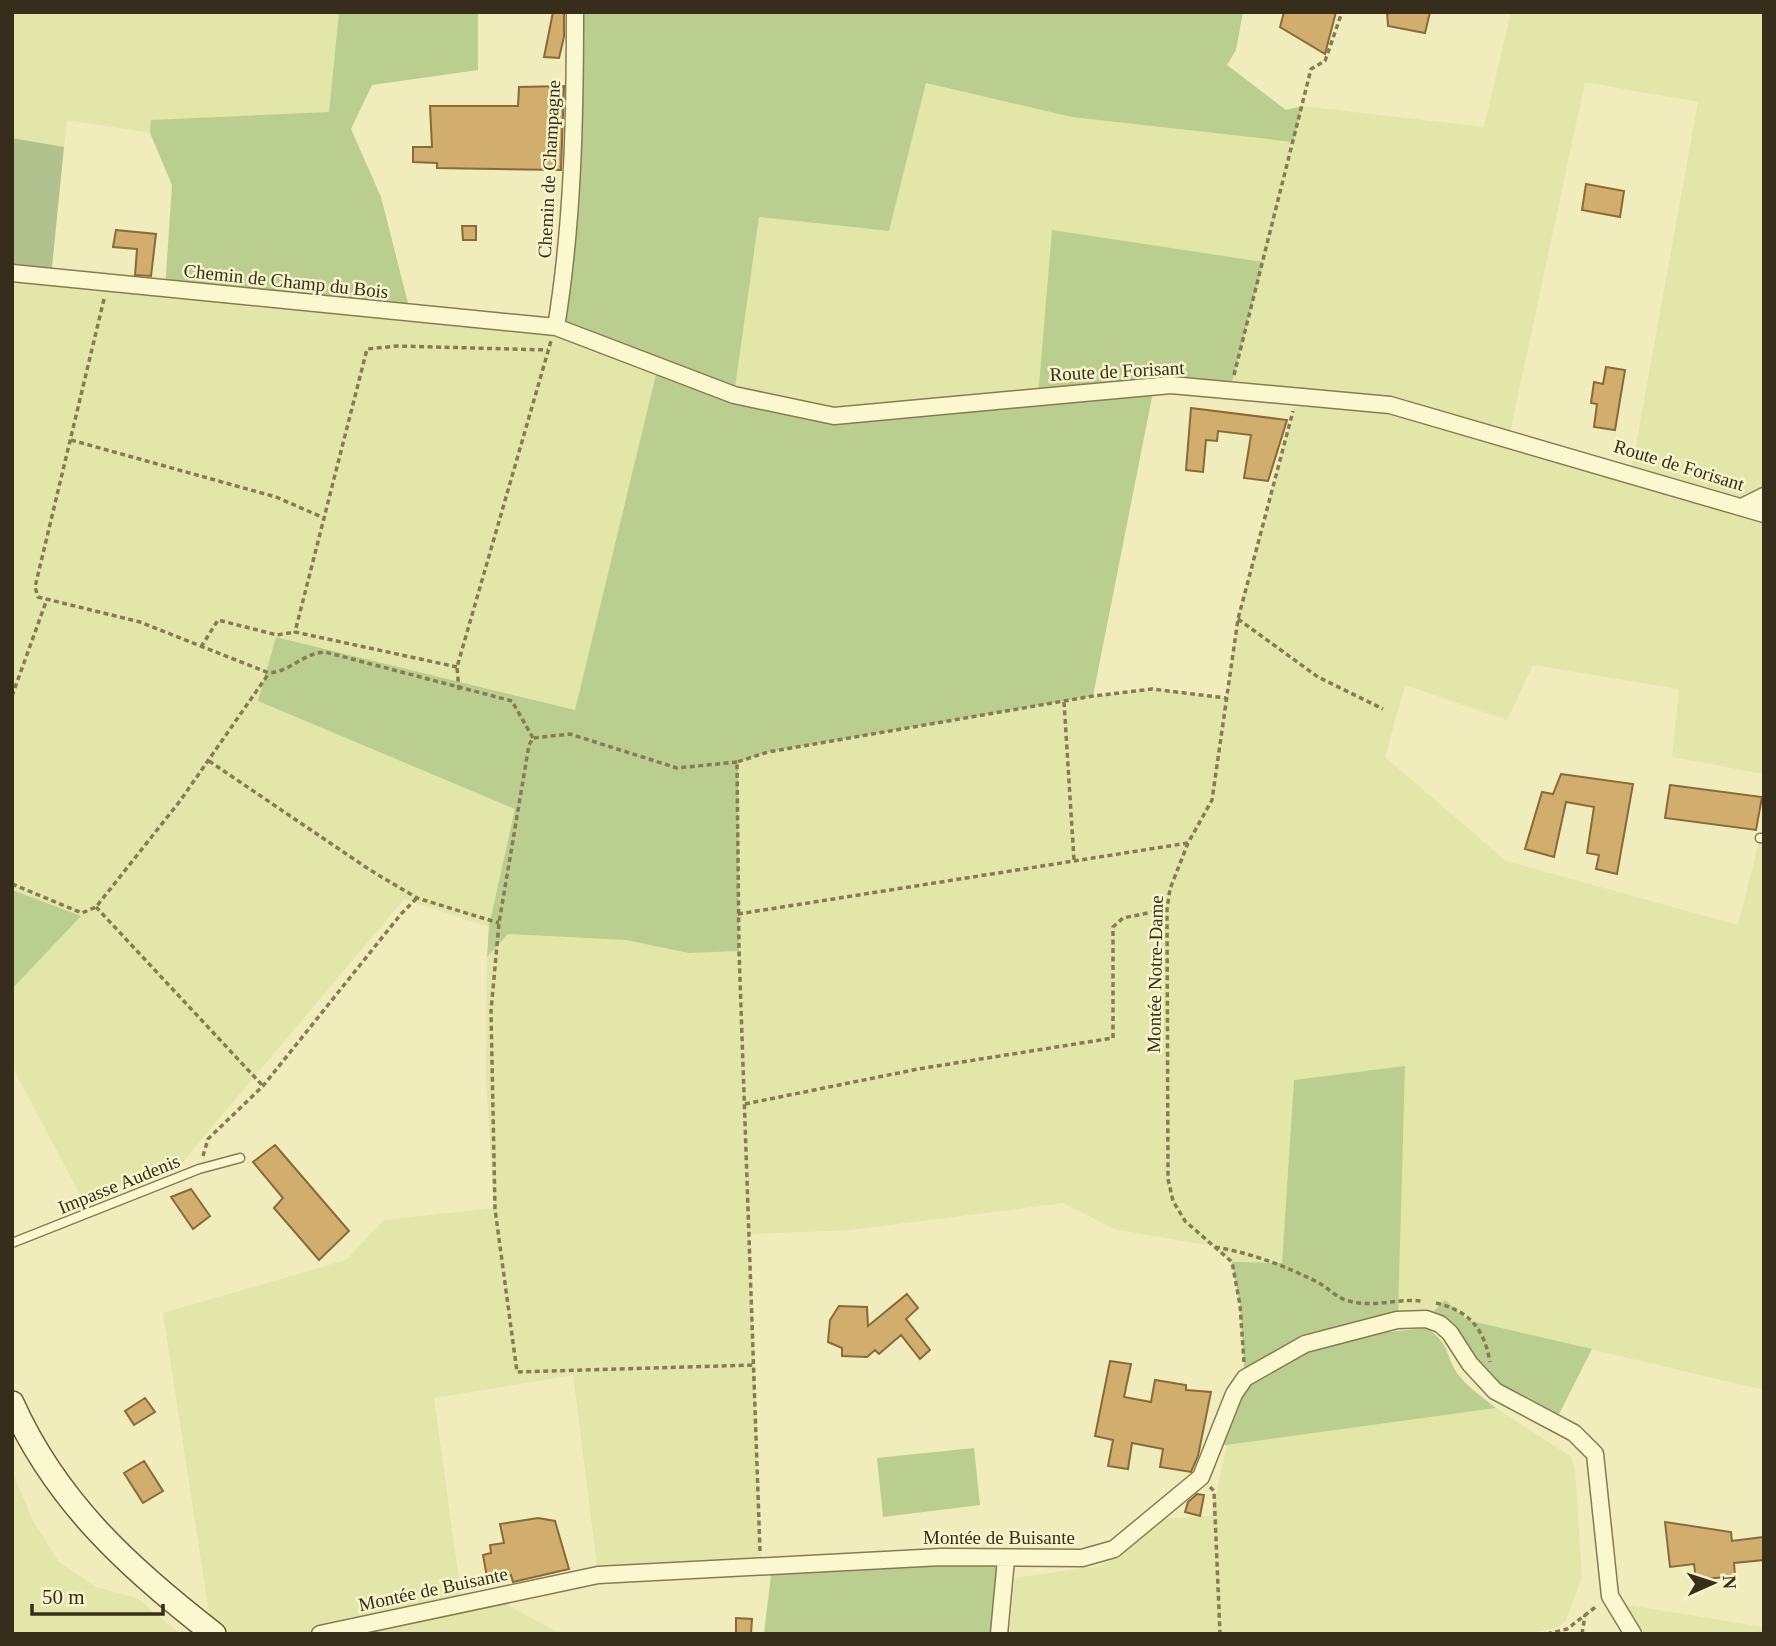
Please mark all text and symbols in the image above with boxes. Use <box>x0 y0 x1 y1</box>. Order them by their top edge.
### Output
street label: Chemin de Champagne <box>534 79 564 259</box>
street label: Chemin de Champ du Bois <box>183 260 389 302</box>
street label: Route de Forisant <box>1049 357 1186 385</box>
street label: Route de Forisant <box>1611 435 1747 495</box>
street label: Montée Notre-Dame <box>1143 895 1167 1053</box>
street label: Impasse Audenis <box>55 1150 183 1218</box>
street label: Montée de Buisante <box>923 1527 1075 1548</box>
north arrow <box>1678 1548 1748 1618</box>
street label: Montée de Buisante <box>356 1563 510 1615</box>
scale bar <box>32 1572 163 1616</box>
text: N <box>1719 1575 1740 1590</box>
text: 50 m <box>42 1585 85 1609</box>

